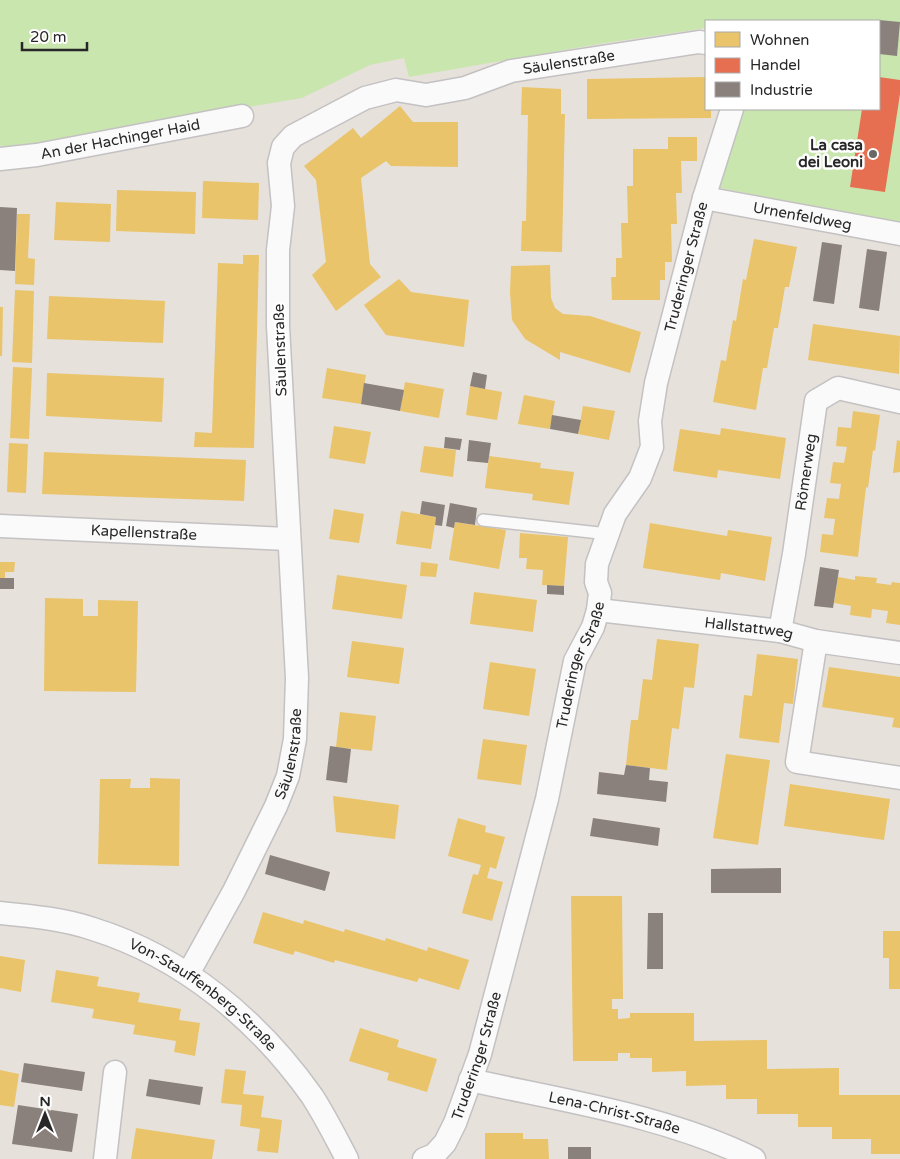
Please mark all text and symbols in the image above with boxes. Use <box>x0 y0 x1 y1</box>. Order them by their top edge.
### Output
scale bar <box>22 20 88 52</box>
legend <box>705 20 880 110</box>
text: 20 m <box>30 28 67 46</box>
text: Wohnen <box>750 31 810 49</box>
street label: Säulenstraße <box>522 46 616 78</box>
text: Handel <box>750 56 801 74</box>
text: Industrie <box>750 81 813 99</box>
street label: An der Hachinger Haid <box>39 115 202 163</box>
place label: La casa dei Leoni <box>798 136 863 171</box>
marker: La casa dei Leoni <box>867 148 879 160</box>
street label: Urnenfeldweg <box>751 198 853 234</box>
street label: Truderinger Straße <box>661 200 712 334</box>
street label: Säulenstraße <box>269 303 291 397</box>
street label: Römerweg <box>791 432 820 512</box>
street label: Kapellenstraße <box>90 521 197 544</box>
street label: Truderinger Straße <box>552 601 608 731</box>
street label: Hallstattweg <box>703 613 795 643</box>
street label: Säulenstraße <box>271 708 305 802</box>
street label: Von-Stauffenberg-Straße <box>126 935 281 1055</box>
street label: Truderinger Straße <box>448 990 505 1123</box>
street label: Lena-Christ-Straße <box>547 1088 683 1138</box>
north arrow <box>20 1089 70 1139</box>
text: N <box>39 1093 51 1110</box>

